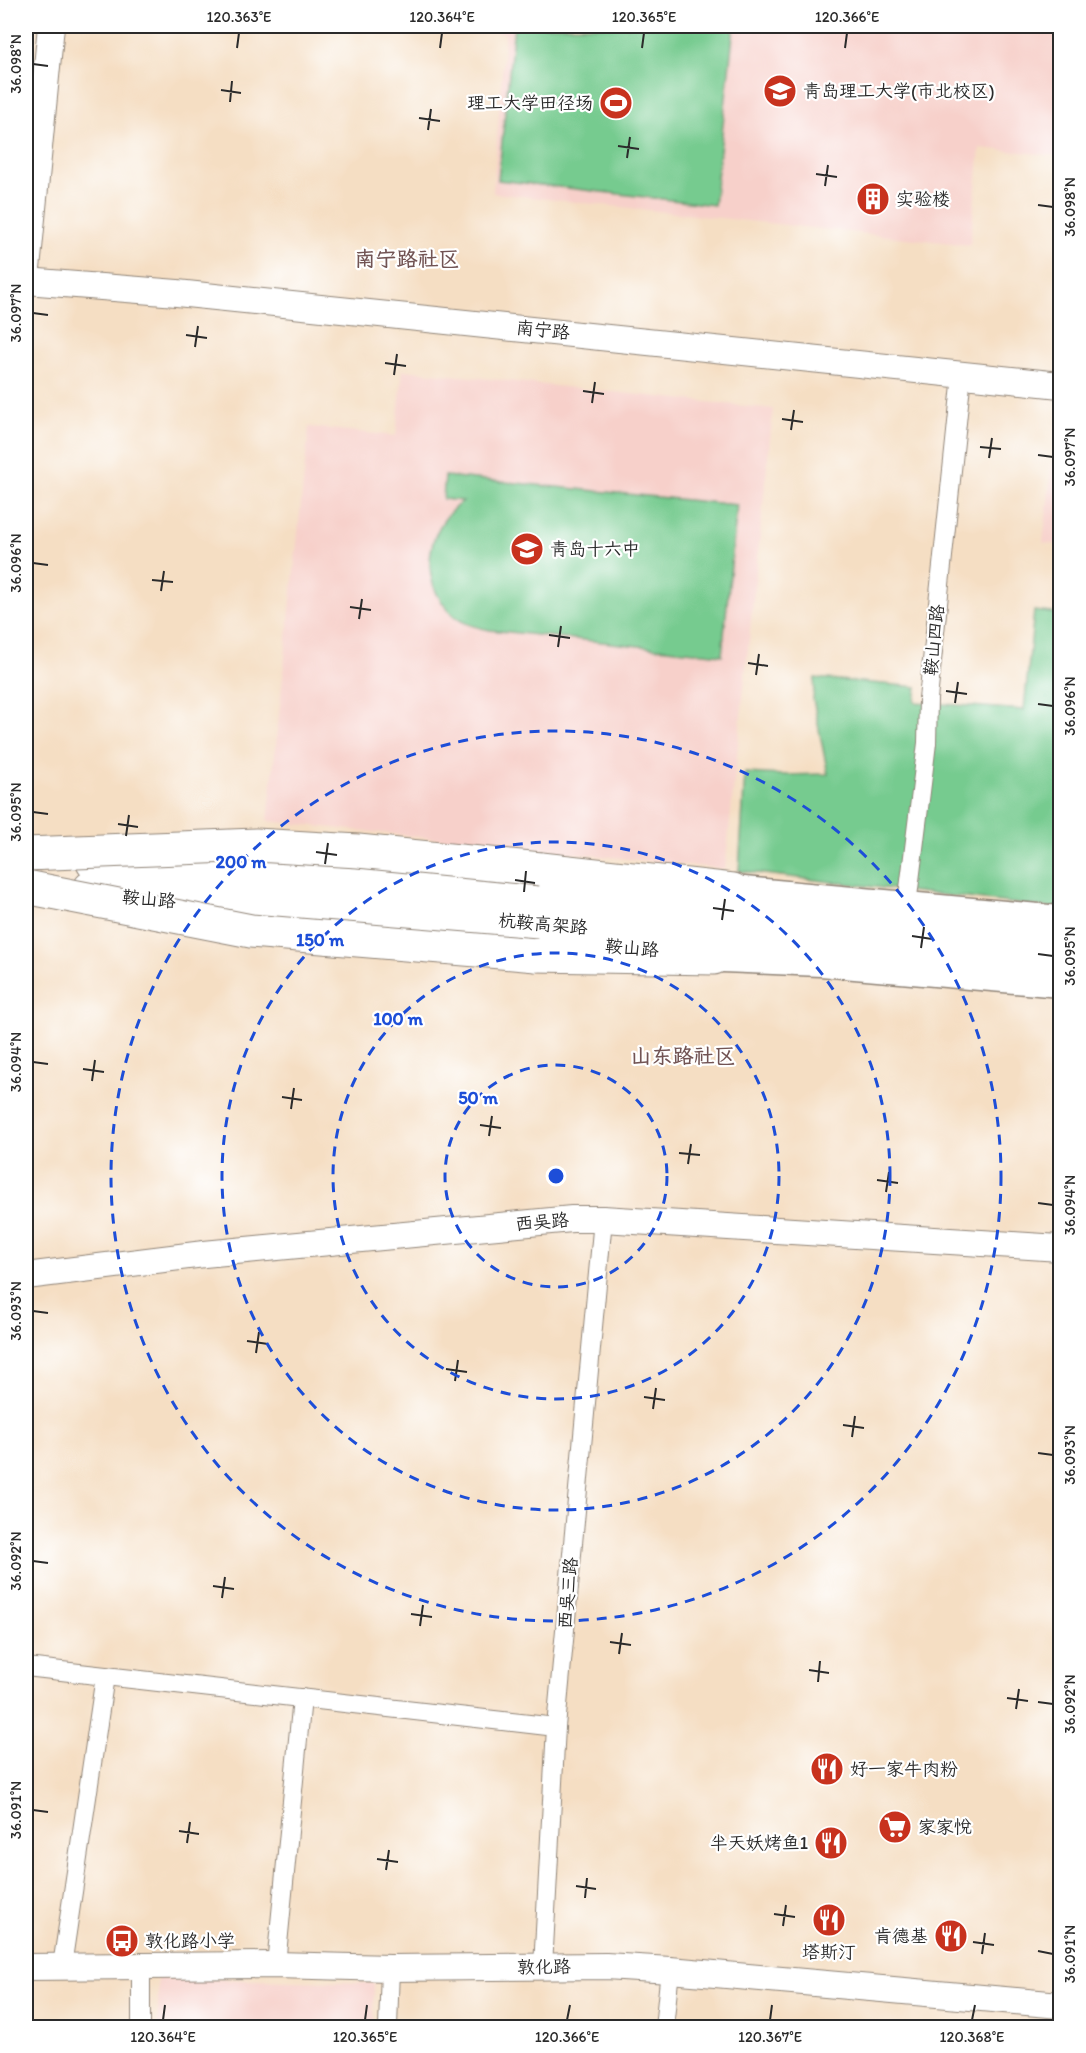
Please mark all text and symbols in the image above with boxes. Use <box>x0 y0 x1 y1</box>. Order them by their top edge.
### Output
text: 120.363°E <box>207 8 271 26</box>
text: 120.364°E <box>409 8 475 26</box>
text: 120.365°E <box>612 8 676 26</box>
text: 120.366°E <box>815 8 879 26</box>
text: 36.098°N <box>7 34 25 94</box>
school or university icon: 青岛理工大学(市北校区) <box>762 73 798 109</box>
place label: 青岛理工大学(市北校区) <box>803 80 995 102</box>
sports icon: 理工大学田径场 <box>598 85 634 121</box>
place label: 理工大学田径场 <box>467 92 593 114</box>
text: 36.098°N <box>1061 177 1079 237</box>
building icon: 实验楼 <box>855 181 891 217</box>
place label: 实验楼 <box>896 188 950 210</box>
district label: 南宁路社区 <box>355 246 460 271</box>
text: 36.097°N <box>7 284 25 342</box>
street label: 南宁路 <box>515 316 571 344</box>
text: 36.097°N <box>1061 428 1079 486</box>
school or university icon: 青岛十六中 <box>509 531 545 567</box>
text: 36.096°N <box>7 533 25 593</box>
place label: 青岛十六中 <box>550 538 640 560</box>
street label: 鞍山四路 <box>919 603 949 677</box>
text: 36.096°N <box>1061 676 1079 736</box>
text: 36.095°N <box>7 782 25 842</box>
text: 200 m <box>216 851 267 873</box>
street label: 鞍山路 <box>121 886 177 912</box>
street label: 杭鞍高架路 <box>497 909 589 939</box>
text: 36.095°N <box>1061 926 1079 986</box>
text: 150 m <box>296 929 345 951</box>
street label: 鞍山路 <box>604 935 660 961</box>
text: 100 m <box>373 1008 424 1030</box>
text: 36.094°N <box>7 1032 25 1092</box>
district label: 山东路社区 <box>631 1043 736 1068</box>
text: 50 m <box>458 1087 499 1109</box>
centre of rings <box>546 1166 566 1186</box>
text: 36.094°N <box>1061 1175 1079 1235</box>
street label: 西吴路 <box>514 1209 570 1235</box>
text: 36.093°N <box>7 1281 25 1341</box>
text: 36.093°N <box>1061 1425 1079 1485</box>
text: 36.092°N <box>7 1531 25 1591</box>
street label: 西吴三路 <box>554 1556 582 1630</box>
text: 36.092°N <box>1061 1674 1079 1734</box>
restaurant icon: 好一家牛肉粉 <box>809 1751 845 1787</box>
place label: 好一家牛肉粉 <box>850 1758 958 1780</box>
text: 36.091°N <box>7 1781 25 1839</box>
supermarket icon: 家家悦 <box>877 1809 913 1845</box>
place label: 家家悦 <box>918 1816 972 1838</box>
restaurant icon: 半天妖烤鱼1 <box>813 1825 849 1861</box>
place label: 半天妖烤鱼1 <box>710 1832 808 1854</box>
restaurant icon: 塔斯汀 <box>811 1902 847 1938</box>
restaurant icon: 肯德基 <box>933 1918 969 1954</box>
bus stop icon: 敦化路小学 <box>104 1923 140 1959</box>
place label: 肯德基 <box>874 1925 928 1947</box>
text: 36.091°N <box>1061 1925 1079 1983</box>
place label: 敦化路小学 <box>145 1930 235 1952</box>
place label: 塔斯汀 <box>802 1941 856 1963</box>
street label: 敦化路 <box>517 1956 571 1978</box>
text: 120.364°E <box>130 2028 196 2046</box>
text: 120.365°E <box>333 2028 397 2046</box>
text: 120.366°E <box>535 2028 599 2046</box>
text: 120.367°E <box>738 2028 802 2046</box>
text: 120.368°E <box>940 2028 1004 2046</box>

